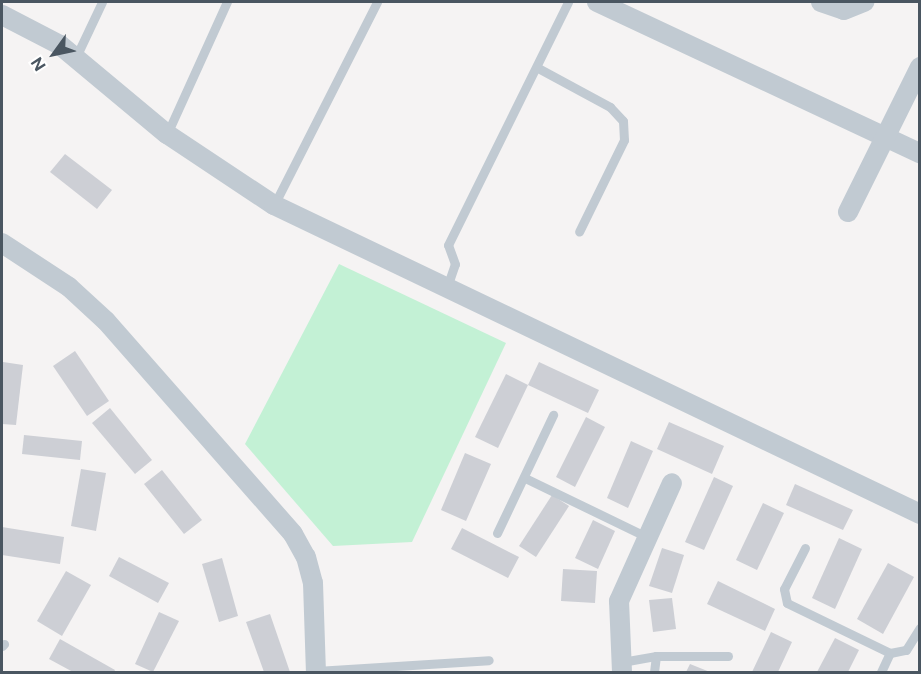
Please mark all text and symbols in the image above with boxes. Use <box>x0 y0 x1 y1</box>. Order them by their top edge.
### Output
north arrow <box>24 24 84 84</box>
text: N <box>27 54 50 75</box>

